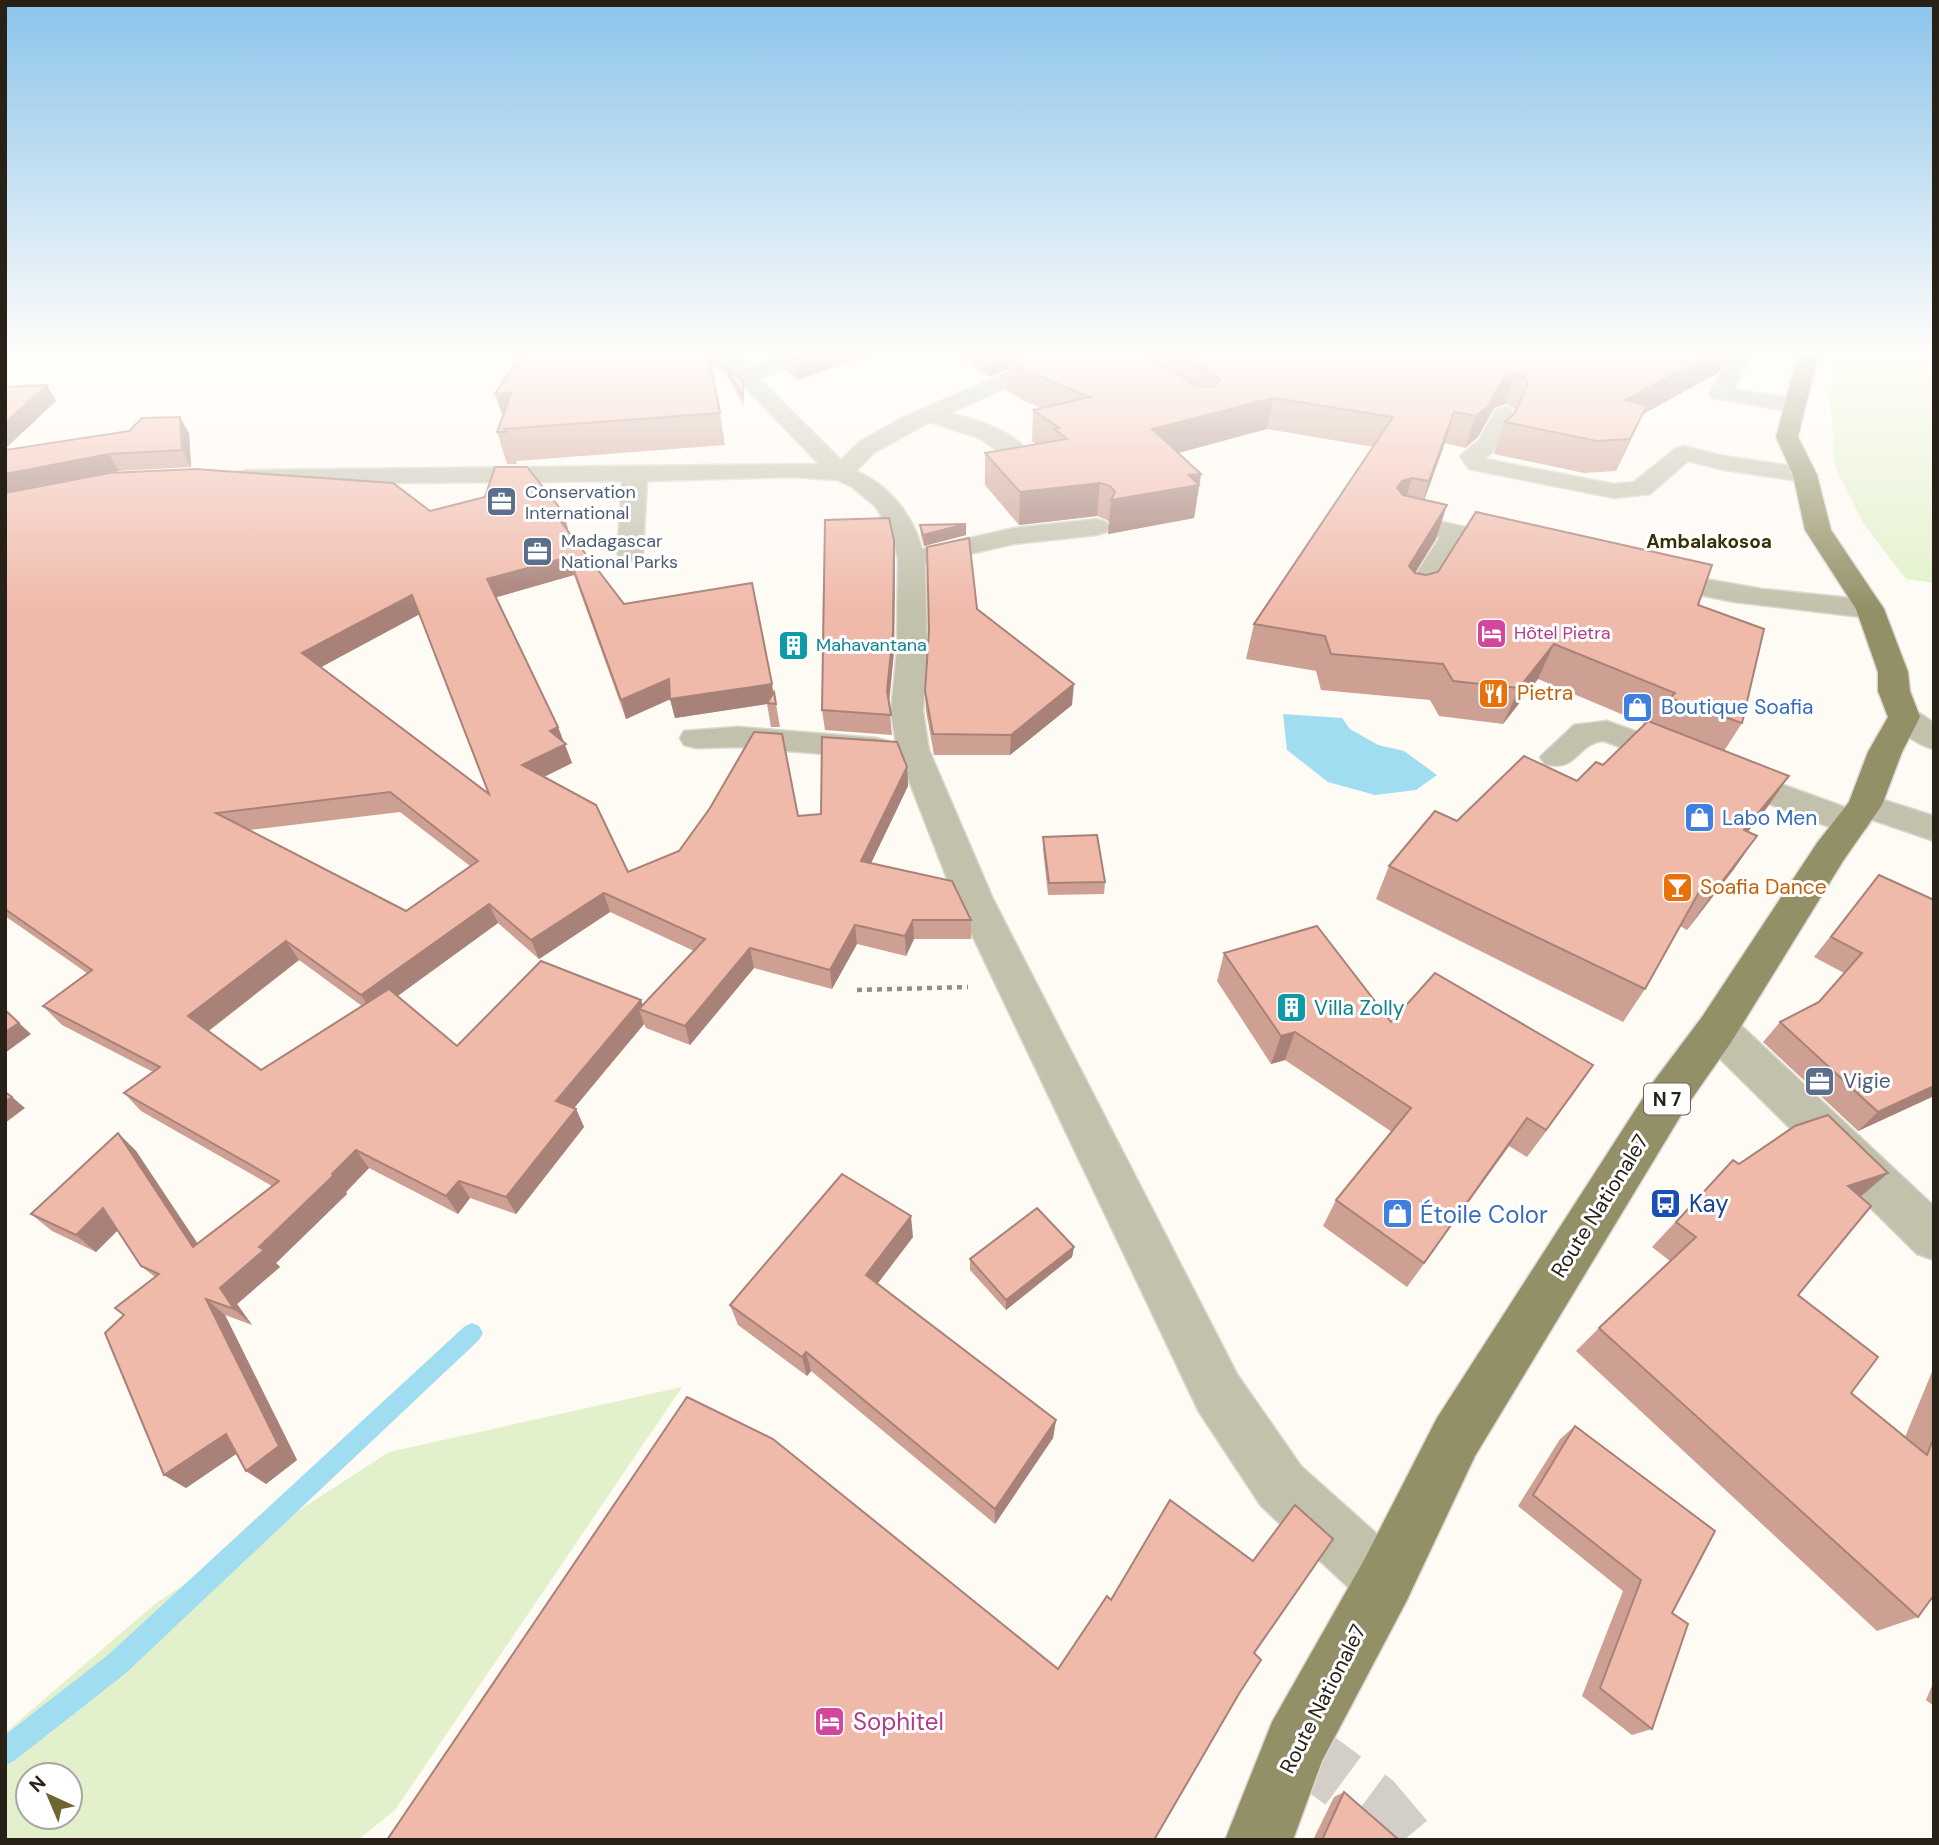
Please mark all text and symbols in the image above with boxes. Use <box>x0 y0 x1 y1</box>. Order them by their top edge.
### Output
place label: Conservation International <box>525 480 636 525</box>
office icon: Conservation International <box>485 485 519 519</box>
place label: Madagascar National Parks <box>561 529 678 574</box>
district label: Ambalakosoa <box>1646 529 1772 554</box>
office icon: Madagascar National Parks <box>521 534 555 568</box>
hotel icon: Hôtel Pietra <box>1474 616 1508 650</box>
place label: Hôtel Pietra <box>1514 621 1611 645</box>
building icon: Mahavantana <box>776 628 810 662</box>
place label: Mahavantana <box>816 633 927 657</box>
restaurant icon: Pietra <box>1477 676 1511 710</box>
place label: Pietra <box>1517 679 1573 707</box>
shop icon: Boutique Soafia <box>1621 690 1655 724</box>
place label: Boutique Soafia <box>1661 693 1813 721</box>
shop icon: Labo Men <box>1682 801 1716 835</box>
place label: Labo Men <box>1722 804 1817 832</box>
bar icon: Soafia Dance <box>1660 870 1694 904</box>
place label: Soafia Dance <box>1700 873 1827 901</box>
building icon: Villa Zolly <box>1274 991 1308 1025</box>
place label: Villa Zolly <box>1314 994 1405 1022</box>
office icon: Vigie <box>1803 1064 1837 1098</box>
place label: Vigie <box>1843 1067 1891 1095</box>
road number: N 7 <box>1644 1084 1690 1114</box>
street label: Route Nationale7 <box>1545 1129 1655 1283</box>
bus stop icon: Kay <box>1649 1186 1683 1220</box>
place label: Kay <box>1689 1188 1729 1219</box>
shop icon: Étoile Color <box>1380 1197 1414 1231</box>
place label: Étoile Color <box>1420 1199 1548 1230</box>
street label: Route Nationale7 <box>1273 1620 1373 1778</box>
hotel icon: Sophitel <box>813 1704 847 1738</box>
place label: Sophitel <box>853 1706 944 1737</box>
north arrow <box>14 1761 84 1831</box>
text: N <box>24 1770 51 1798</box>

